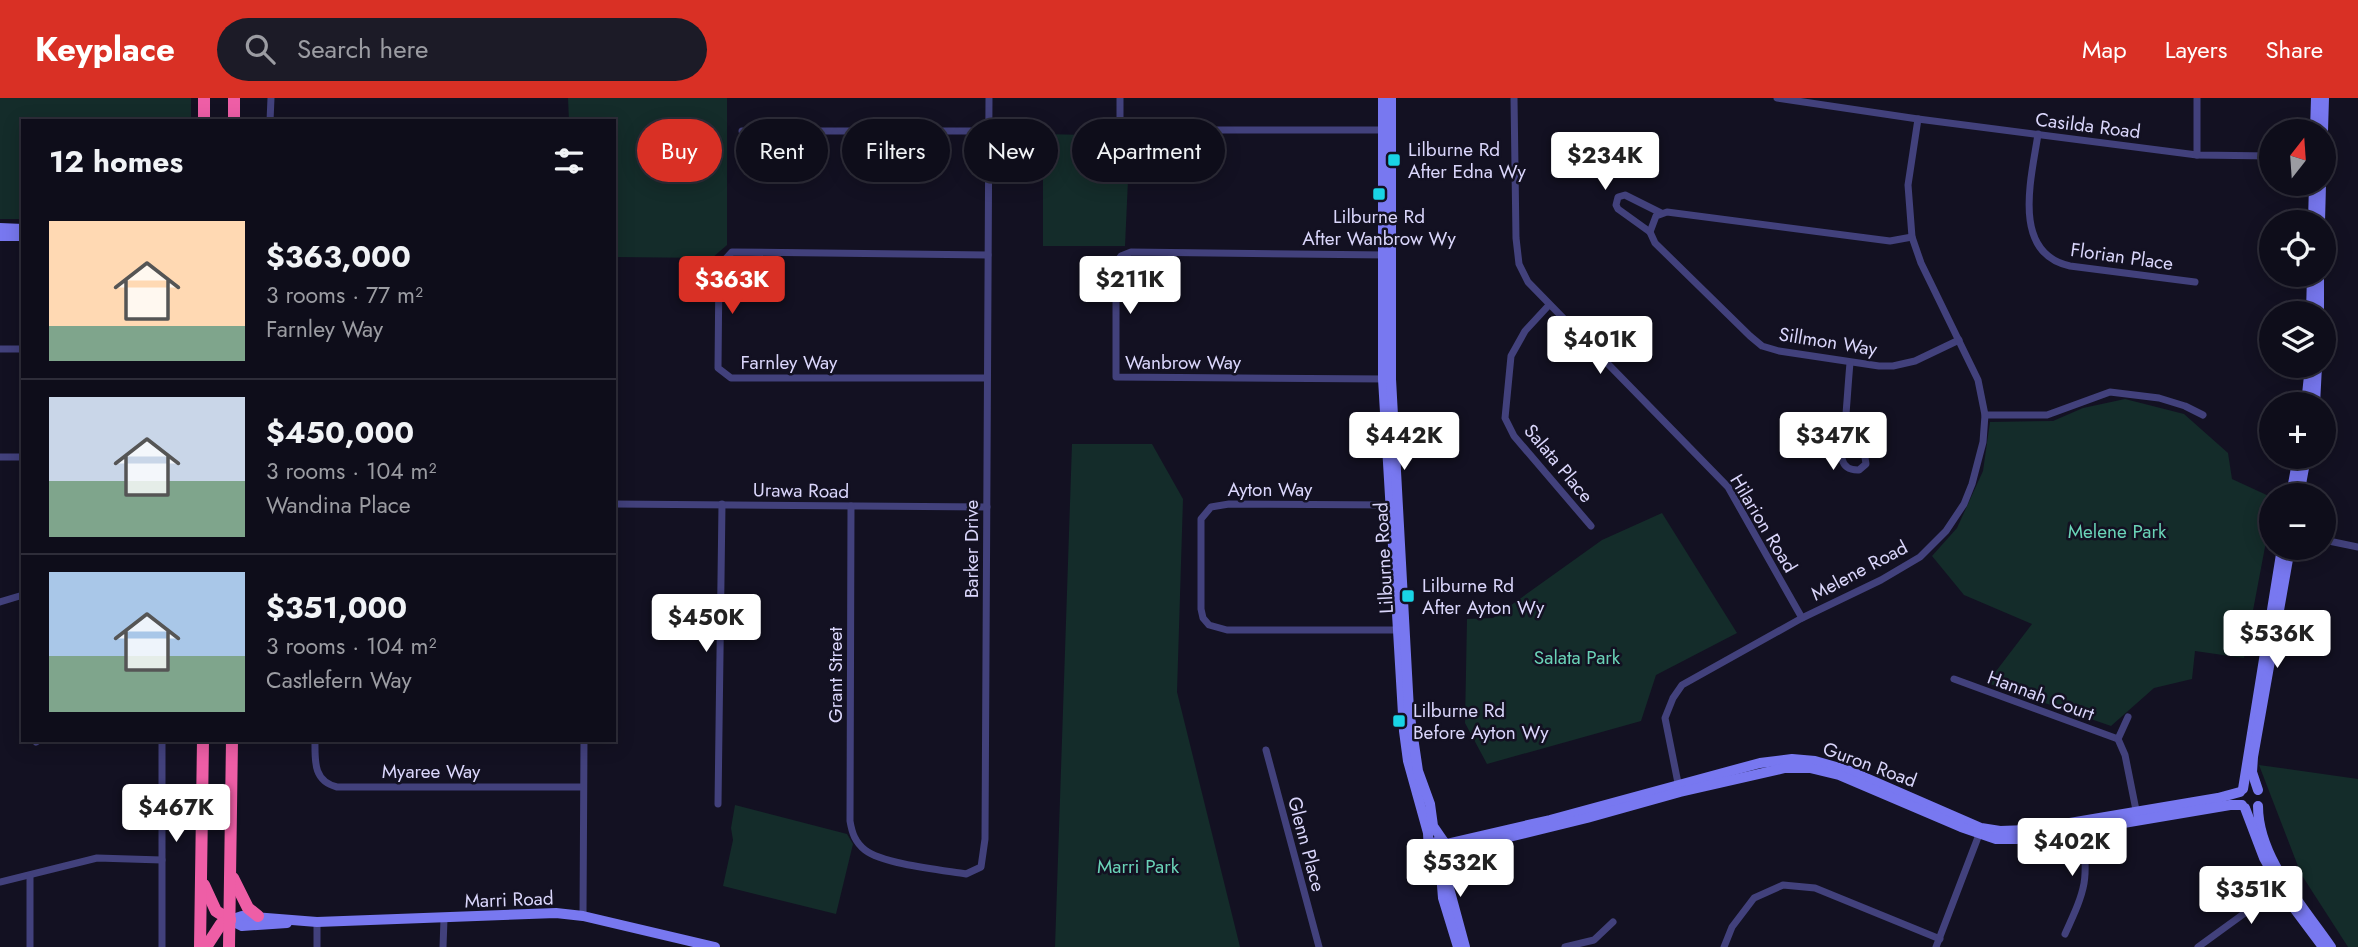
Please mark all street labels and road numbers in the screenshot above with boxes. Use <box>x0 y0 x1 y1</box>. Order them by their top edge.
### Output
street label: Casilda Road <box>2034 106 2142 145</box>
street label: Florian Place <box>2069 236 2175 277</box>
street label: Sillmon Way <box>1777 320 1880 363</box>
street label: Farnley Way <box>741 349 838 376</box>
street label: Wanbrow Way <box>1125 349 1242 376</box>
street label: Salata Place <box>1518 418 1600 509</box>
street label: Hilarion Road <box>1724 469 1804 578</box>
street label: Urawa Road <box>753 476 849 505</box>
street label: Ayton Way <box>1228 476 1313 503</box>
street label: Barker Drive <box>958 500 985 598</box>
street label: Lilburne Road <box>1367 502 1400 614</box>
street label: Melene Road <box>1806 534 1912 607</box>
street label: Grant Street <box>822 627 849 723</box>
street label: Hannah Court <box>1984 664 2098 727</box>
street label: Guron Road <box>1819 735 1920 794</box>
street label: Myaree Way <box>382 758 481 785</box>
street label: Glenn Place <box>1281 794 1332 895</box>
street label: Marri Road <box>464 884 554 915</box>

